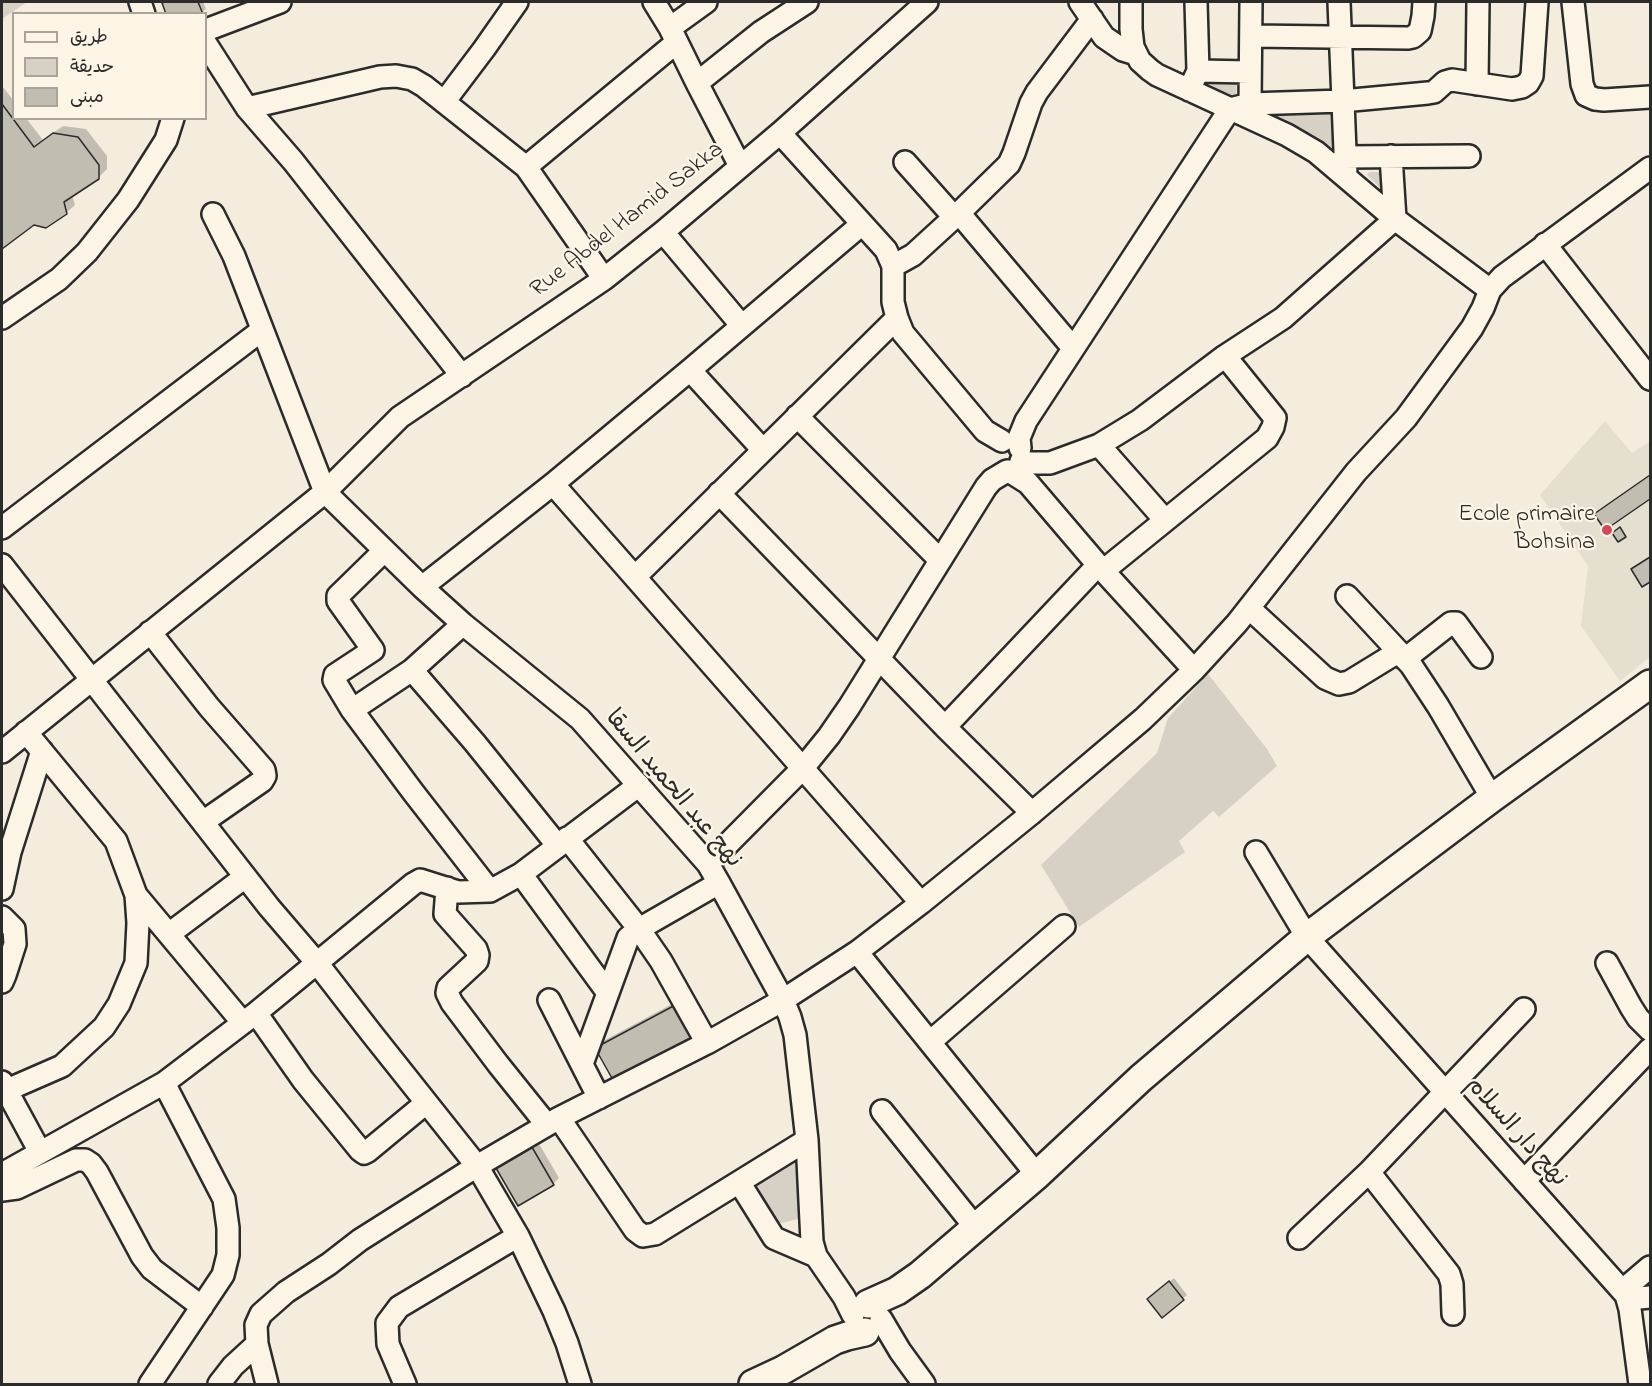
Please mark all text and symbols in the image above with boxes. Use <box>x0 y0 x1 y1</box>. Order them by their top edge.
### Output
legend <box>12 12 207 120</box>
text: طريق <box>70 25 108 51</box>
text: حديقة <box>70 55 114 81</box>
text: مبنى <box>70 85 104 111</box>
street label: Rue Abdel Hamid Sakka <box>526 137 730 305</box>
place label: Ecole primaire Bohsina <box>1458 502 1595 558</box>
marker: Ecole primaire Bohsina <box>1600 523 1614 537</box>
street label: نهج عبد الحميد السقا <box>597 705 747 875</box>
street label: نهج دار السلام <box>1458 1072 1572 1194</box>

